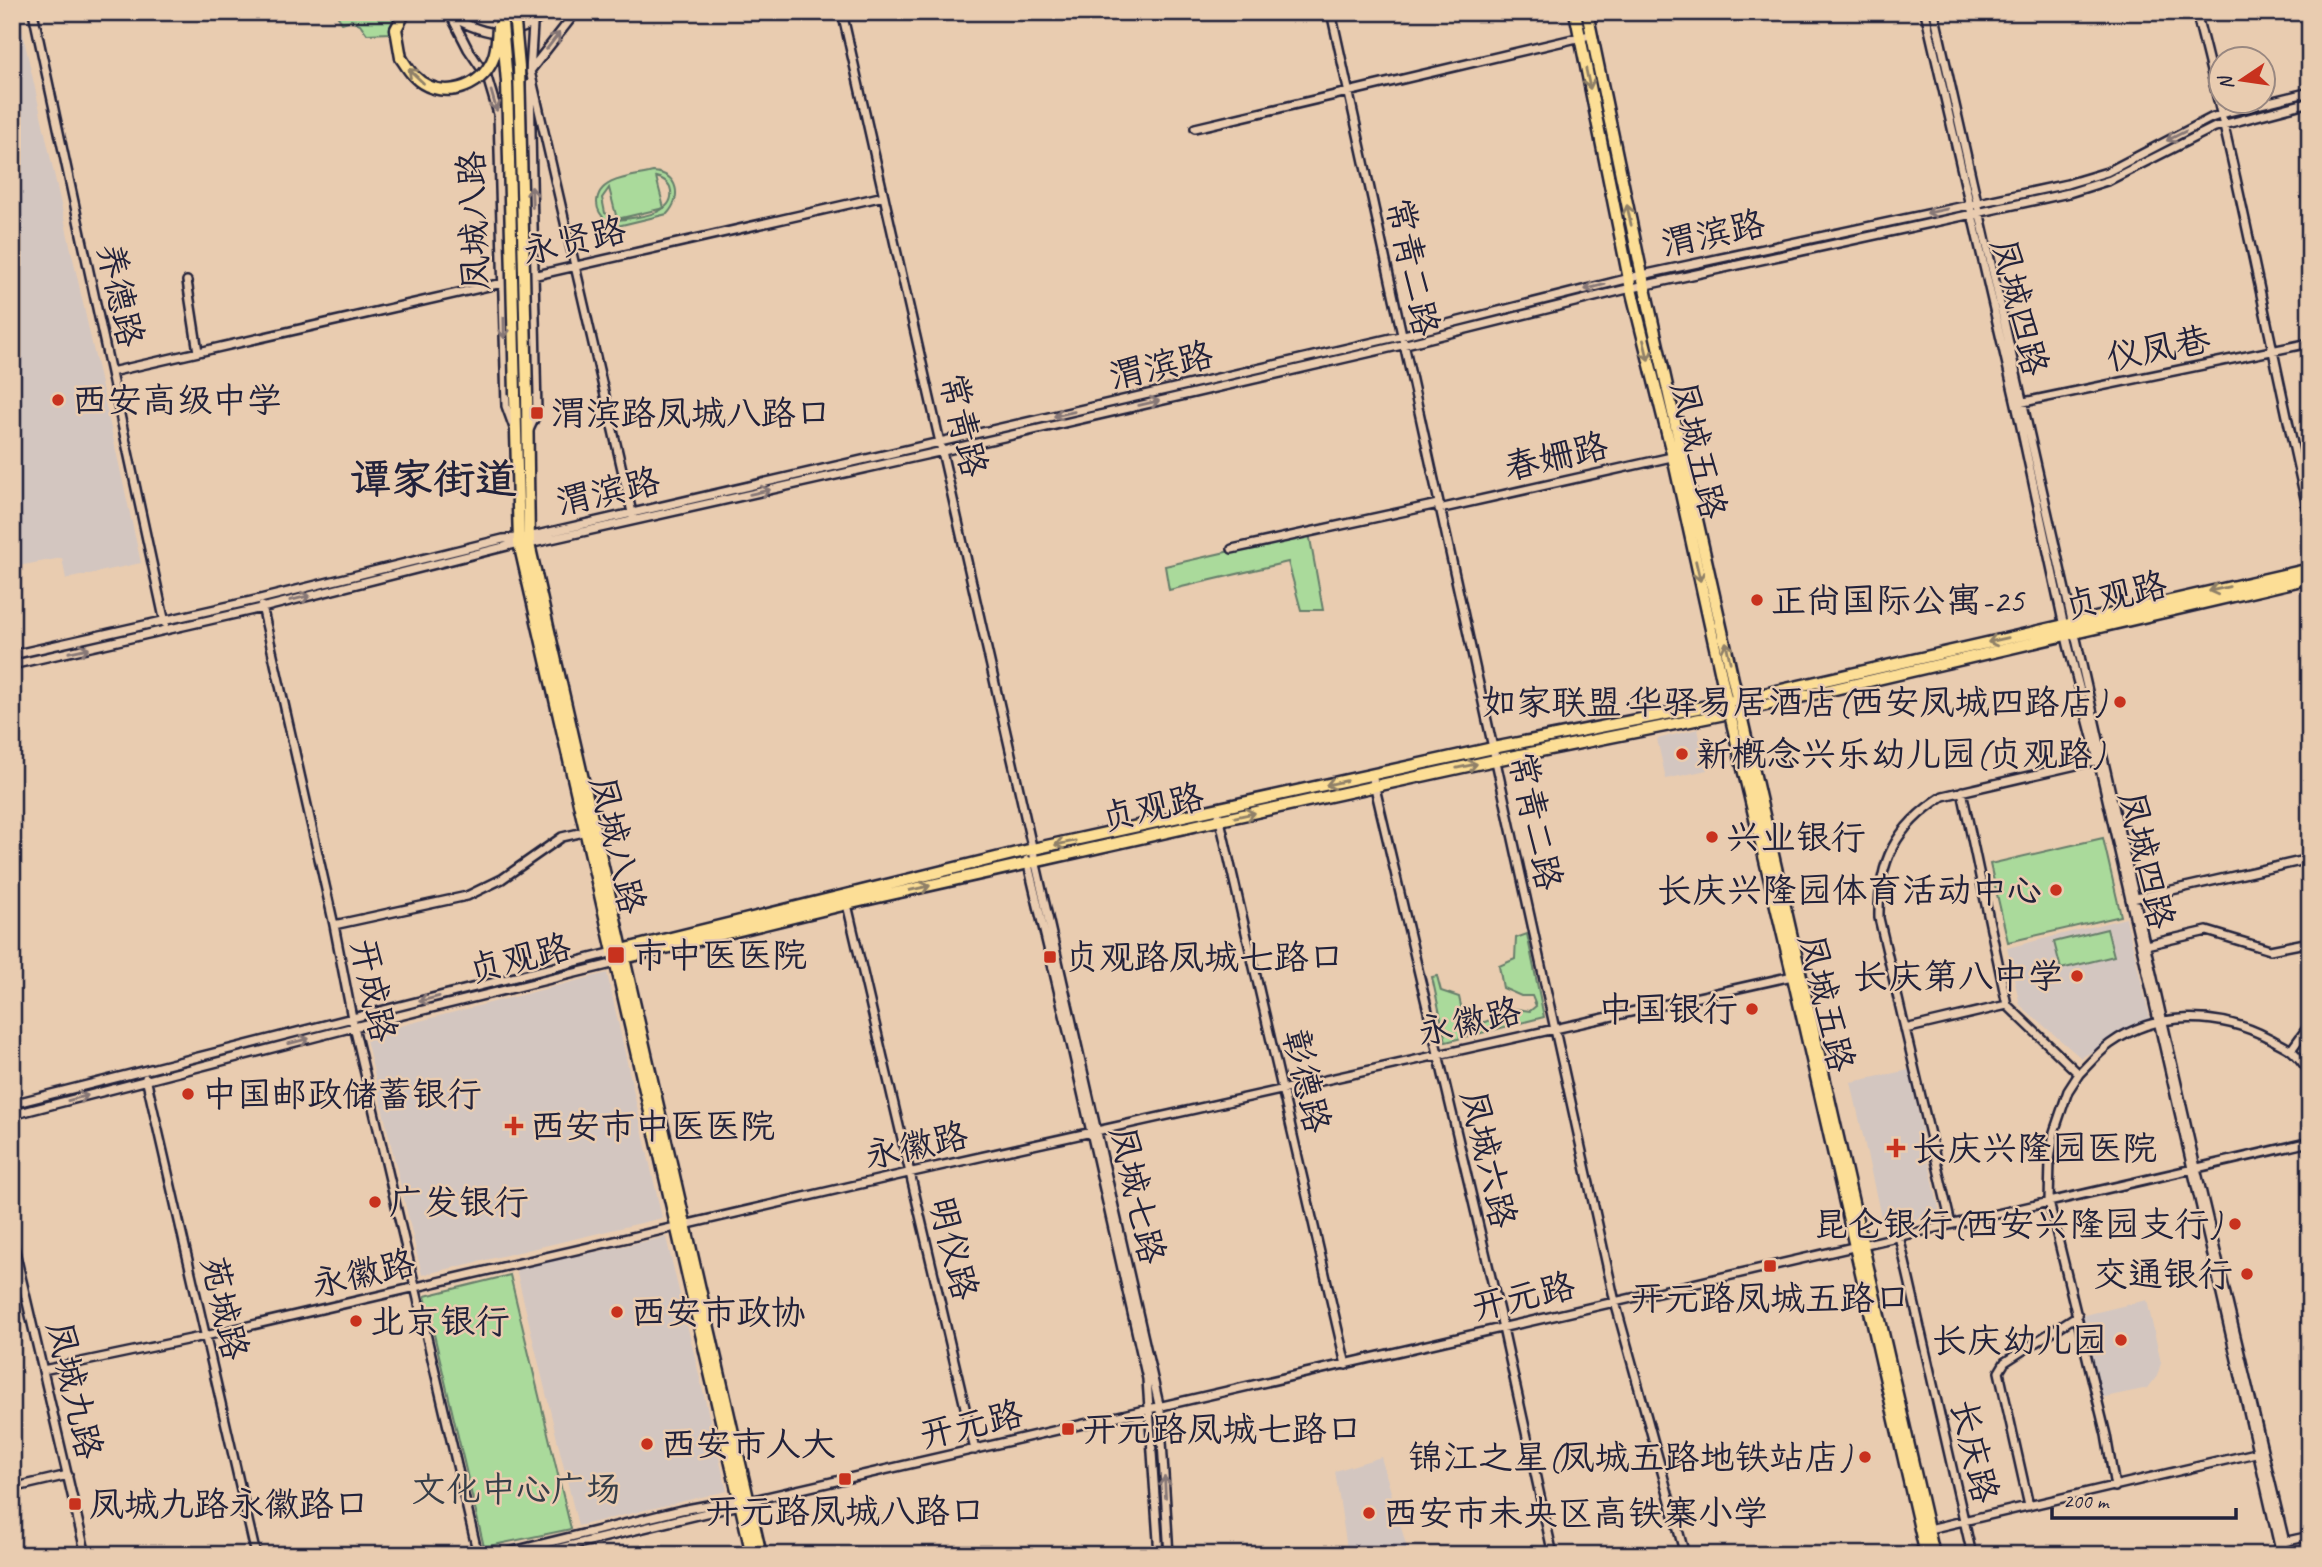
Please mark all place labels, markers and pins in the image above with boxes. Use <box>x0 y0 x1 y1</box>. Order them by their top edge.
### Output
place label: 西安高级中学 <box>72 378 282 423</box>
place label: 渭滨路凤城八路口 <box>551 391 831 436</box>
marker: 西安高级中学 <box>50 392 66 408</box>
marker: 渭滨路凤城八路口 <box>529 405 545 421</box>
place label: 正尚国际公寓-25 <box>1771 578 2026 623</box>
marker: 正尚国际公寓-25 <box>1749 592 1765 608</box>
place label: 如家联盟·华驿易居酒店(西安凤城四路店) <box>1481 680 2108 725</box>
marker: 如家联盟·华驿易居酒店(西安凤城四路店) <box>2112 694 2128 710</box>
place label: 新概念兴乐幼儿园(贞观路) <box>1696 732 2107 777</box>
marker: 新概念兴乐幼儿园(贞观路) <box>1674 746 1690 762</box>
place label: 兴业银行 <box>1726 815 1866 860</box>
marker: 兴业银行 <box>1704 829 1720 845</box>
place label: 长庆兴隆园体育活动中心 <box>1657 868 2042 913</box>
marker: 长庆兴隆园体育活动中心 <box>2048 882 2064 898</box>
place label: 市中医医院 <box>632 933 807 978</box>
place label: 贞观路凤城七路口 <box>1064 935 1344 980</box>
marker: 市中医医院 <box>606 945 626 965</box>
marker: 贞观路凤城七路口 <box>1042 949 1058 965</box>
place label: 长庆第八中学 <box>1853 954 2063 999</box>
marker: 长庆第八中学 <box>2069 968 2085 984</box>
place label: 中国银行 <box>1598 987 1738 1032</box>
marker: 中国银行 <box>1744 1001 1760 1017</box>
place label: 中国邮政储蓄银行 <box>202 1072 482 1117</box>
marker: 中国邮政储蓄银行 <box>180 1086 196 1102</box>
place label: 西安市中医医院 <box>530 1104 775 1149</box>
marker: 西安市中医医院 <box>504 1116 524 1136</box>
place label: 长庆兴隆园医院 <box>1912 1126 2157 1171</box>
marker: 长庆兴隆园医院 <box>1886 1138 1906 1158</box>
place label: 广发银行 <box>389 1180 529 1225</box>
marker: 广发银行 <box>367 1194 383 1210</box>
place label: 昆仑银行(西安兴隆园支行) <box>1813 1202 2223 1247</box>
marker: 昆仑银行(西安兴隆园支行) <box>2227 1216 2243 1232</box>
place label: 交通银行 <box>2093 1252 2233 1297</box>
marker: 开元路凤城五路口 <box>1762 1258 1778 1274</box>
marker: 交通银行 <box>2239 1266 2255 1282</box>
place label: 开元路凤城五路口 <box>1630 1276 1910 1321</box>
place label: 西安市政协 <box>631 1290 806 1335</box>
place label: 北京银行 <box>370 1299 510 1344</box>
marker: 西安市政协 <box>609 1304 625 1320</box>
marker: 北京银行 <box>348 1313 364 1329</box>
place label: 长庆幼儿园 <box>1932 1318 2107 1363</box>
marker: 长庆幼儿园 <box>2113 1332 2129 1348</box>
place label: 开元路凤城七路口 <box>1082 1407 1362 1452</box>
marker: 开元路凤城七路口 <box>1060 1421 1076 1437</box>
place label: 西安市人大 <box>661 1422 836 1467</box>
place label: 锦江之星(凤城五路地铁站店) <box>1408 1435 1853 1480</box>
marker: 西安市人大 <box>639 1436 655 1452</box>
marker: 锦江之星(凤城五路地铁站店) <box>1857 1449 1873 1465</box>
marker: 开元路凤城八路口 <box>837 1471 853 1487</box>
place label: 凤城九路永徽路口 <box>89 1482 369 1527</box>
place label: 开元路凤城八路口 <box>705 1489 985 1534</box>
place label: 西安市未央区高铁寨小学 <box>1383 1491 1768 1536</box>
marker: 凤城九路永徽路口 <box>67 1496 83 1512</box>
marker: 西安市未央区高铁寨小学 <box>1361 1505 1377 1521</box>

